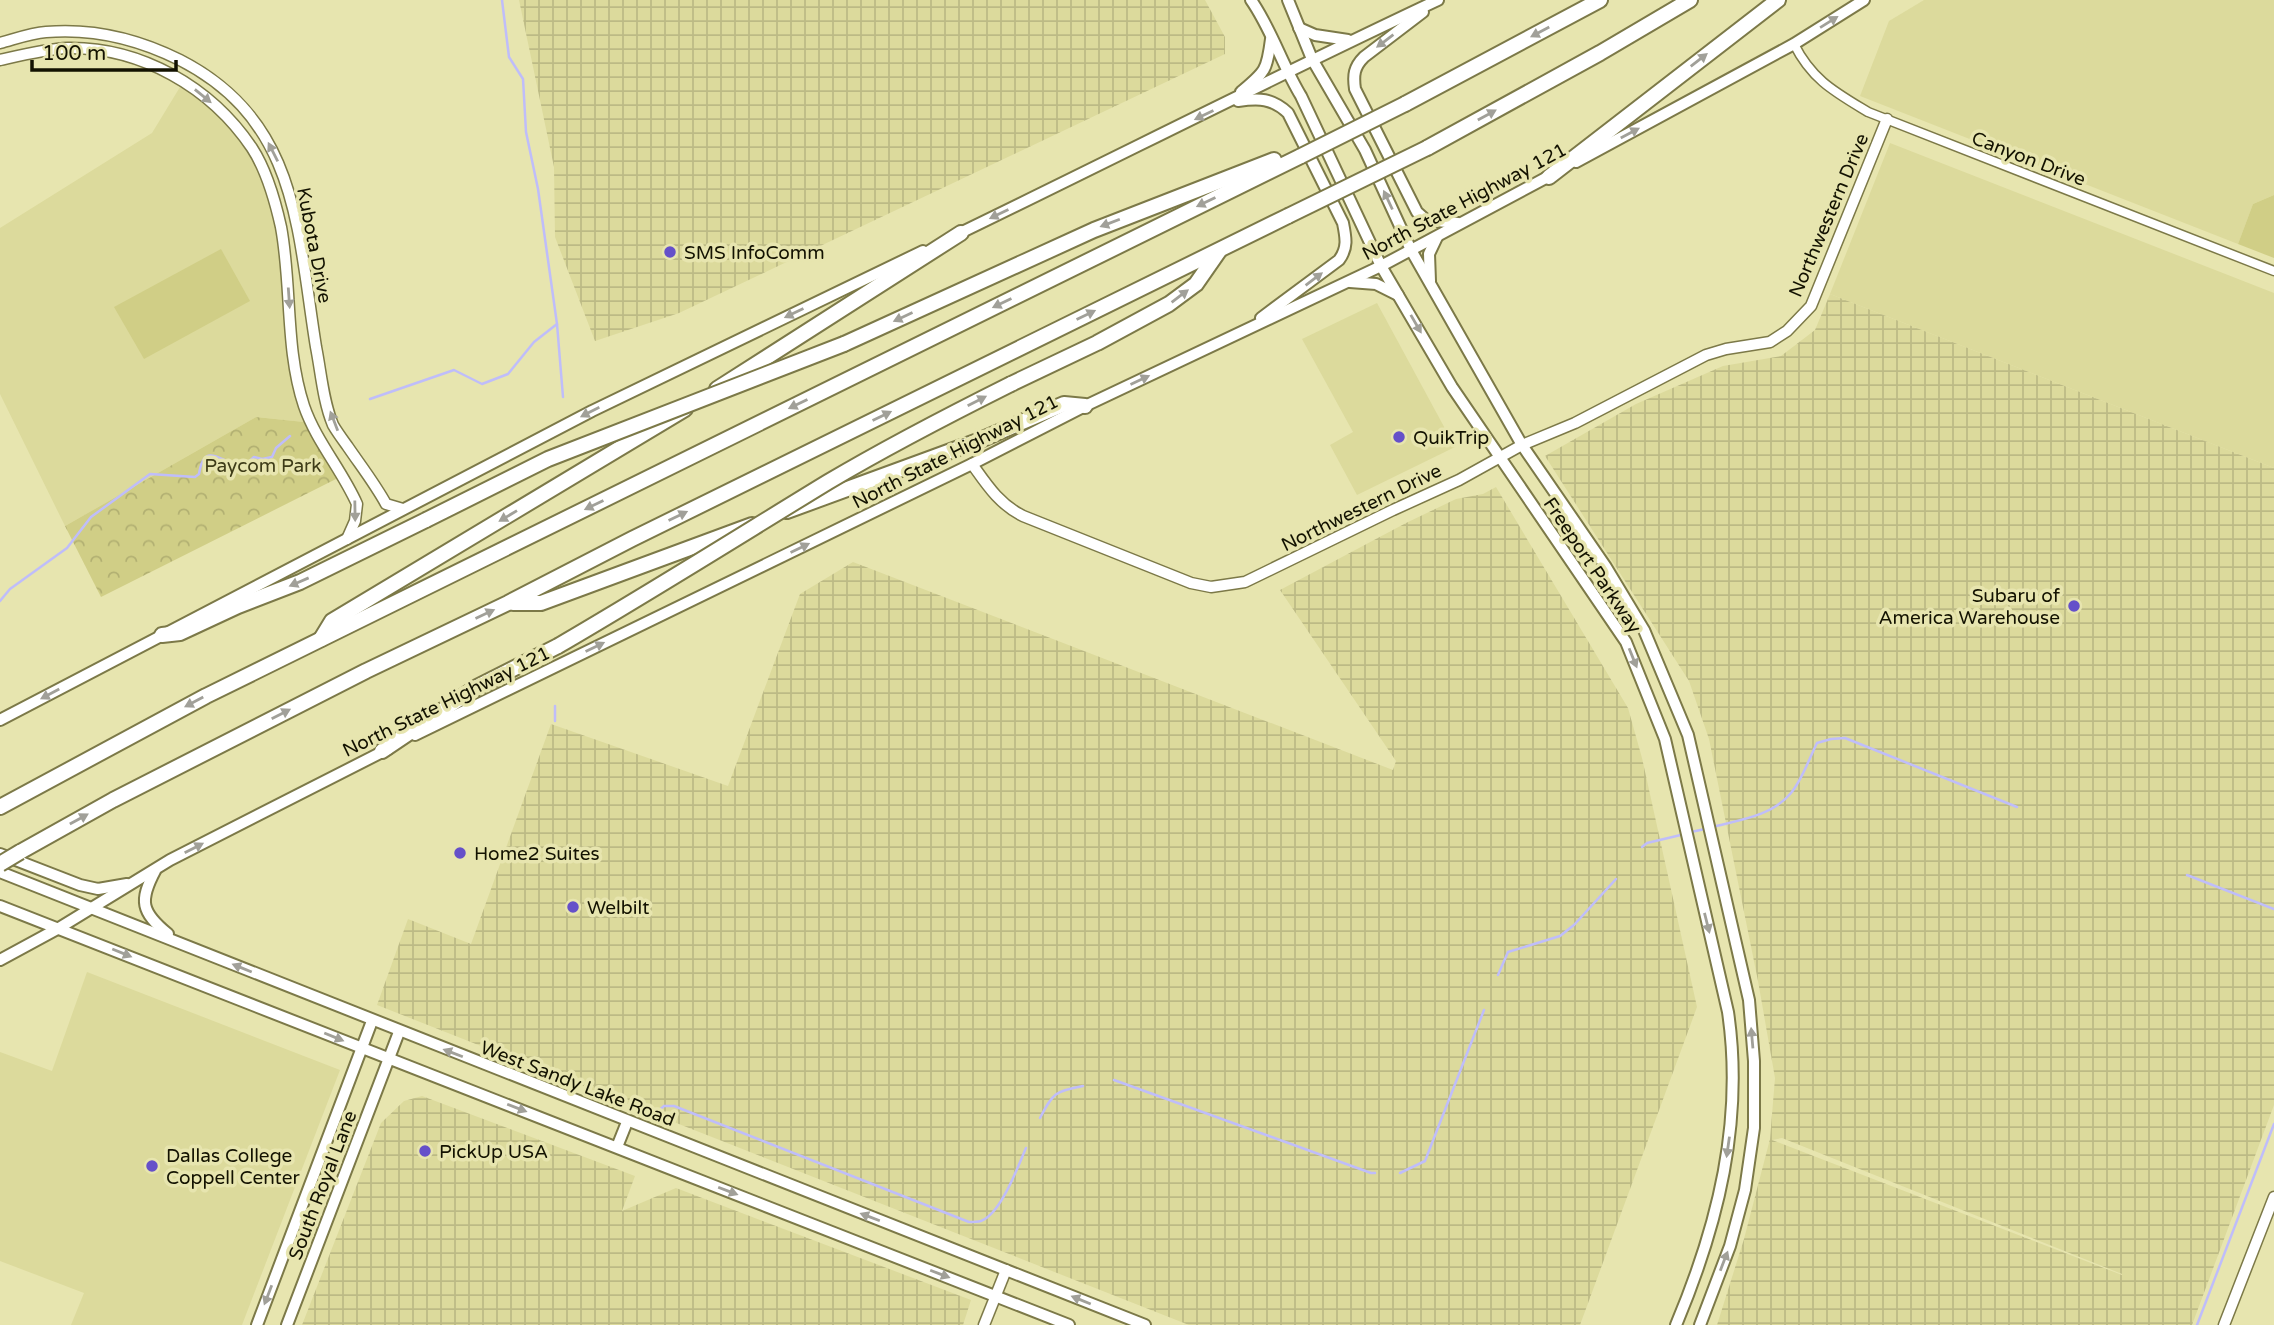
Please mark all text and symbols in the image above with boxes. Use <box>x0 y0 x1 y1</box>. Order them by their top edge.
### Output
one-way arrow <box>1819 16 1839 29</box>
one-way arrow <box>1530 26 1550 38</box>
scale bar <box>32 28 175 72</box>
one-way arrow <box>1376 34 1394 48</box>
text: 100 m <box>42 41 106 66</box>
one-way arrow <box>1690 53 1708 67</box>
one-way arrow <box>194 88 211 103</box>
one-way arrow <box>1194 109 1214 120</box>
one-way arrow <box>1477 109 1497 121</box>
street label: Canyon Drive <box>1969 127 2089 191</box>
one-way arrow <box>1621 128 1641 140</box>
street label: Northwestern Drive <box>1784 130 1873 301</box>
street label: North State Highway 121 <box>1359 139 1570 265</box>
one-way arrow <box>268 142 279 162</box>
street label: Kubota Drive <box>292 185 336 305</box>
one-way arrow <box>1382 190 1394 210</box>
one-way arrow <box>1196 197 1216 208</box>
one-way arrow <box>989 208 1009 220</box>
one-way arrow <box>1100 218 1121 229</box>
place label: SMS InfoComm <box>684 242 825 264</box>
marker: SMS InfoComm <box>662 244 678 260</box>
one-way arrow <box>1304 271 1322 286</box>
one-way arrow <box>283 287 294 309</box>
one-way arrow <box>1171 289 1189 303</box>
one-way arrow <box>992 298 1012 309</box>
one-way arrow <box>784 308 805 319</box>
one-way arrow <box>1076 310 1096 321</box>
one-way arrow <box>893 311 913 323</box>
one-way arrow <box>1410 315 1422 334</box>
one-way arrow <box>1130 374 1150 386</box>
street label: North State Highway 121 <box>849 390 1062 513</box>
one-way arrow <box>967 396 987 407</box>
one-way arrow <box>788 398 808 409</box>
one-way arrow <box>580 406 600 418</box>
one-way arrow <box>328 410 339 431</box>
one-way arrow <box>872 410 892 421</box>
place label: QuikTrip <box>1413 427 1489 449</box>
marker: QuikTrip <box>1391 429 1407 445</box>
park label: Paycom Park <box>204 455 322 477</box>
street label: Northwestern Drive <box>1278 460 1445 556</box>
street label: Freeport Parkway <box>1539 494 1646 638</box>
one-way arrow <box>584 499 604 510</box>
one-way arrow <box>349 500 360 522</box>
one-way arrow <box>499 510 518 522</box>
one-way arrow <box>668 511 688 522</box>
one-way arrow <box>790 542 810 553</box>
one-way arrow <box>288 577 309 588</box>
place label: Subaru of America Warehouse <box>1879 585 2061 629</box>
marker: Subaru of America Warehouse <box>2066 598 2082 614</box>
one-way arrow <box>475 609 496 620</box>
street label: North State Highway 121 <box>339 642 554 762</box>
one-way arrow <box>585 642 605 653</box>
one-way arrow <box>1627 648 1638 669</box>
one-way arrow <box>39 687 59 699</box>
one-way arrow <box>184 697 204 708</box>
one-way arrow <box>271 708 291 719</box>
one-way arrow <box>70 813 89 825</box>
one-way arrow <box>185 842 205 854</box>
place label: Home2 Suites <box>474 843 600 865</box>
marker: Home2 Suites <box>452 845 468 861</box>
place label: Welbilt <box>587 897 650 919</box>
marker: Welbilt <box>565 899 581 915</box>
one-way arrow <box>1702 912 1713 934</box>
one-way arrow <box>112 948 133 959</box>
one-way arrow <box>231 962 252 973</box>
one-way arrow <box>1746 1026 1757 1048</box>
one-way arrow <box>323 1031 344 1042</box>
street label: West Sandy Lake Road <box>477 1037 678 1131</box>
one-way arrow <box>442 1047 463 1058</box>
one-way arrow <box>506 1103 527 1114</box>
street label: South Royal Lane <box>284 1108 362 1263</box>
one-way arrow <box>1722 1136 1733 1158</box>
place label: PickUp USA <box>439 1141 548 1163</box>
marker: PickUp USA <box>417 1143 433 1159</box>
place label: Dallas College Coppell Center <box>166 1145 300 1189</box>
marker: Dallas College Coppell Center <box>144 1158 160 1174</box>
one-way arrow <box>718 1185 739 1196</box>
one-way arrow <box>859 1211 880 1222</box>
one-way arrow <box>1719 1251 1730 1272</box>
one-way arrow <box>930 1269 951 1280</box>
one-way arrow <box>263 1284 274 1305</box>
one-way arrow <box>1071 1294 1092 1305</box>

